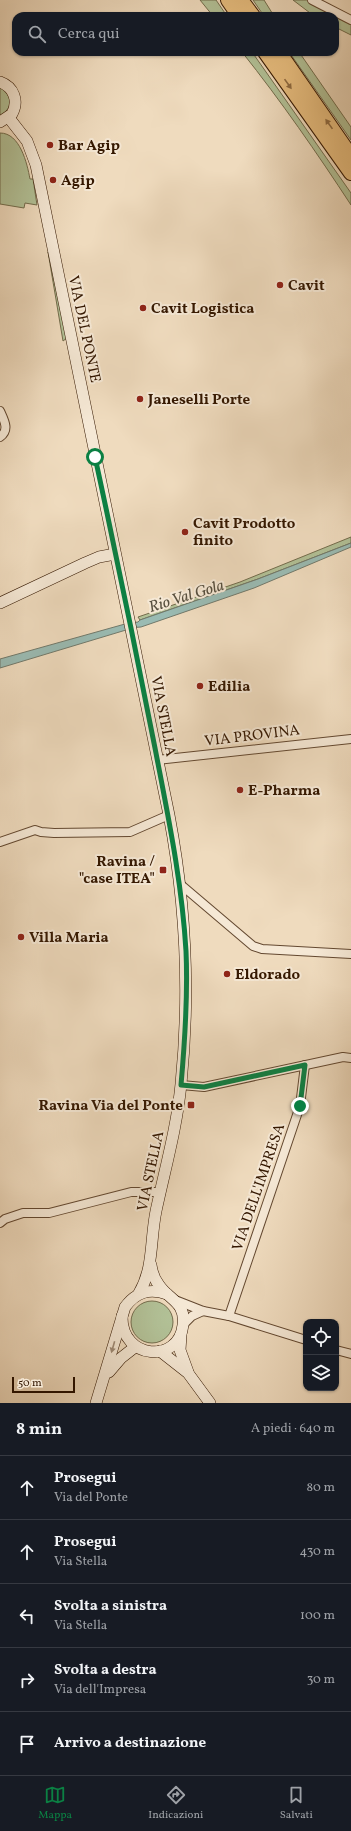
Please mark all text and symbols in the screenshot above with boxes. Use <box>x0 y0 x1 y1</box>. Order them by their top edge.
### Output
search box <box>12 12 339 56</box>
icon: search <box>26 23 48 45</box>
text: Cerca qui <box>58 24 120 45</box>
one-way arrow <box>284 78 292 89</box>
one-way arrow <box>325 119 333 129</box>
place label: Bar Agip <box>58 136 120 157</box>
marker: Bar Agip <box>45 140 55 150</box>
place label: Agip <box>61 171 95 192</box>
marker: Agip <box>48 175 58 185</box>
street label: VIA DEL PONTE <box>62 274 105 385</box>
place label: Cavit <box>288 276 325 297</box>
marker: Cavit <box>275 280 285 290</box>
place label: Cavit Logistica <box>151 299 254 320</box>
marker: Cavit Logistica <box>138 303 148 313</box>
place label: Janeselli Porte <box>147 390 251 411</box>
marker: Janeselli Porte <box>135 394 145 404</box>
route start <box>86 448 104 466</box>
place label: Cavit Prodotto finito <box>193 514 296 552</box>
marker: Cavit Prodotto finito <box>180 527 190 537</box>
water label: Rio Val Gola <box>146 575 227 619</box>
street label: VIA STELLA <box>144 674 181 759</box>
place label: Edilia <box>208 677 250 698</box>
marker: Edilia <box>195 681 205 691</box>
street label: VIA PROVINA <box>203 720 301 753</box>
place label: E-Pharma <box>248 781 320 802</box>
marker: E-Pharma <box>235 785 245 795</box>
place label: Ravina / "case ITEA" <box>79 852 155 890</box>
marker: Ravina / "case ITEA" <box>158 865 168 875</box>
place label: Villa Maria <box>29 928 109 949</box>
marker: Villa Maria <box>16 932 26 942</box>
place label: Eldorado <box>235 965 301 986</box>
marker: Eldorado <box>222 969 232 979</box>
place label: Ravina Via del Ponte <box>38 1096 183 1117</box>
route end <box>291 1097 309 1115</box>
marker: Ravina Via del Ponte <box>186 1100 196 1110</box>
street label: VIA DELL'IMPRESA <box>228 1121 291 1254</box>
street label: VIA STELLA <box>133 1129 170 1213</box>
map controls <box>303 1319 339 1391</box>
button: locate <box>303 1319 339 1355</box>
one-way arrow <box>110 1342 116 1354</box>
button: layers <box>303 1355 339 1391</box>
scale bar <box>12 1375 75 1394</box>
text: 50 m <box>18 1376 42 1391</box>
text: 8 min <box>16 1418 62 1441</box>
text: A piedi · 640 m <box>251 1420 335 1438</box>
text: Prosegui <box>54 1468 117 1489</box>
icon: ahead <box>16 1477 38 1499</box>
text: 80 m <box>306 1479 335 1497</box>
text: Via del Ponte <box>54 1489 128 1507</box>
text: Prosegui <box>54 1532 117 1553</box>
icon: ahead <box>16 1541 38 1563</box>
text: 430 m <box>299 1543 335 1561</box>
text: Via Stella <box>54 1553 107 1571</box>
text: Svolta a sinistra <box>54 1596 167 1617</box>
icon: left <box>16 1605 38 1627</box>
text: 100 m <box>300 1607 335 1625</box>
text: Via Stella <box>54 1617 107 1635</box>
text: Svolta a destra <box>54 1660 157 1681</box>
icon: right <box>16 1669 38 1691</box>
text: 30 m <box>307 1671 335 1689</box>
text: Via dell'Impresa <box>54 1681 146 1699</box>
icon: arrive <box>16 1733 38 1755</box>
text: Arrivo a destinazione <box>54 1733 206 1754</box>
tab: Mappa <box>38 1784 72 1823</box>
tab: Indicazioni <box>148 1784 203 1823</box>
tab: Salvati <box>280 1784 313 1823</box>

